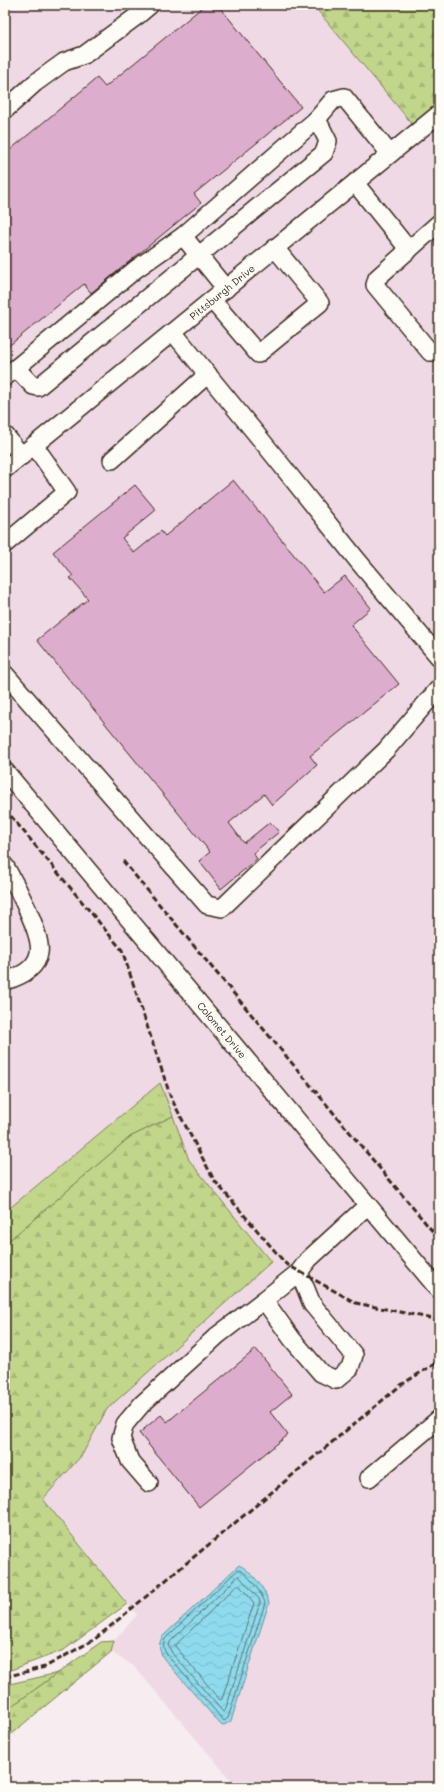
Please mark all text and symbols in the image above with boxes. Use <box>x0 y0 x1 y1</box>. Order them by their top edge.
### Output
street label: Pittsburgh Drive <box>186 261 258 323</box>
street label: Colomet Drive <box>194 999 250 1061</box>

